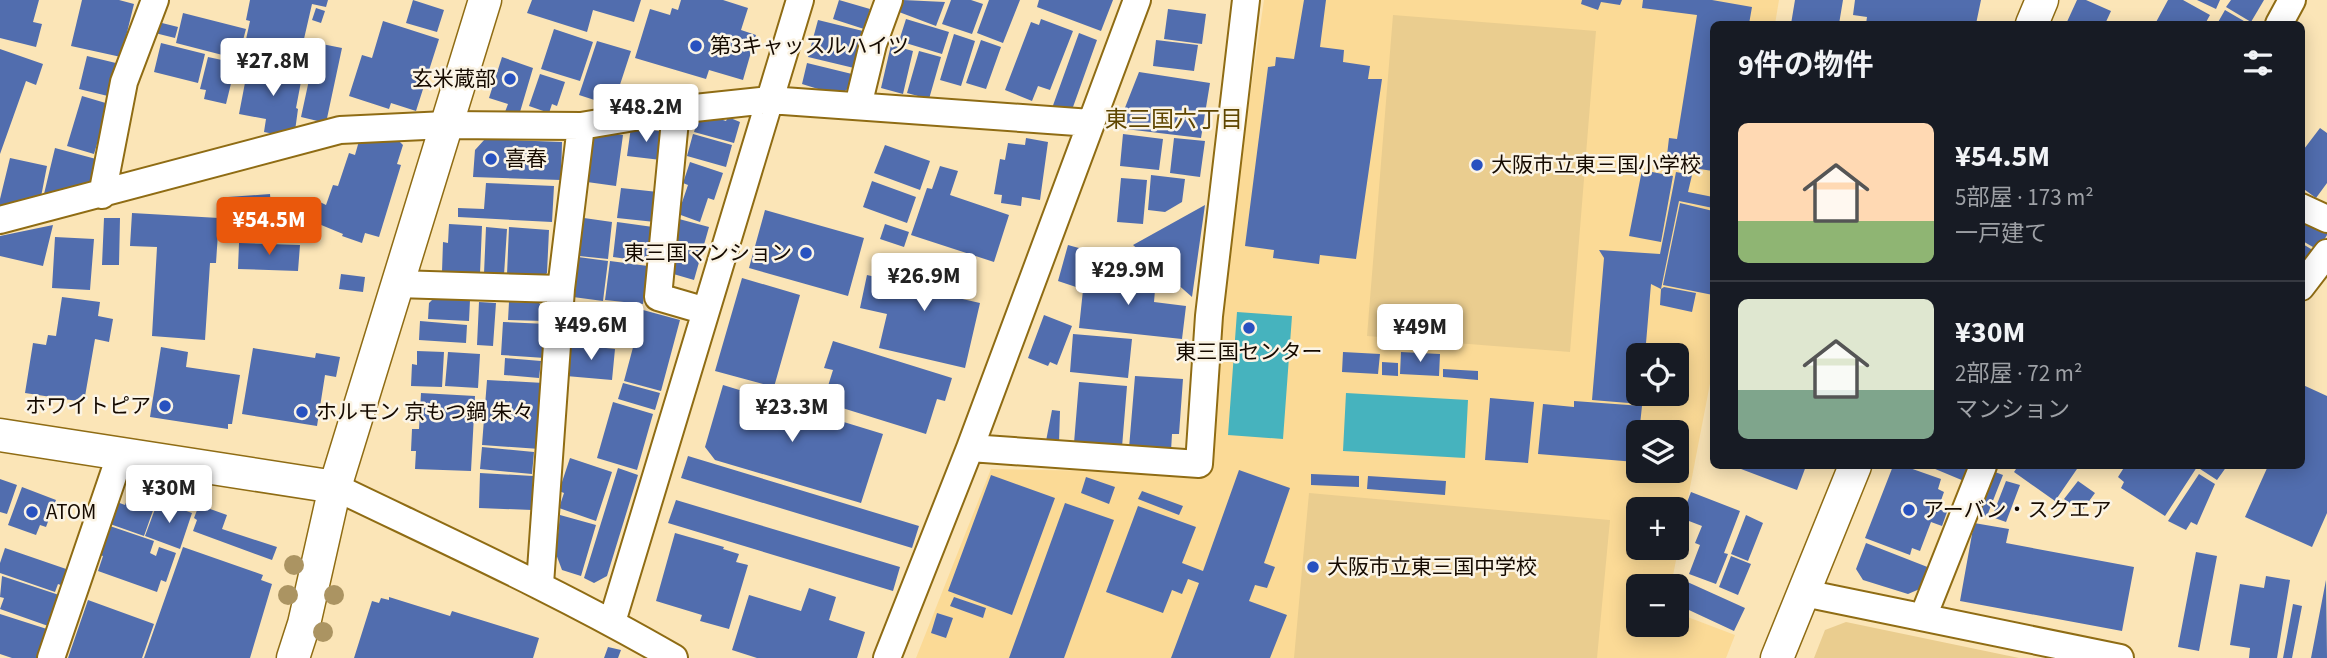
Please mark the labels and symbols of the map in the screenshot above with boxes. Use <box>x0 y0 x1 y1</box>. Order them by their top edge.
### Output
place label: 第3キャッスルハイツ <box>710 31 909 61</box>
pin: ¥27.8M <box>216 38 330 98</box>
marker: 第3キャッスルハイツ <box>688 38 704 54</box>
place label: 玄米蔵部 <box>412 64 496 94</box>
marker: 玄米蔵部 <box>502 71 518 87</box>
pin: ¥48.2M <box>589 85 703 144</box>
district label: 東三国六丁目 <box>1105 103 1243 136</box>
place label: 喜春 <box>505 144 547 174</box>
place label: 大阪市立東三国小学校 <box>1491 150 1701 180</box>
marker: 喜春 <box>483 151 499 167</box>
marker: 大阪市立東三国小学校 <box>1469 157 1485 173</box>
pin: ¥54.5M <box>212 198 326 257</box>
place label: 東三国マンション <box>624 238 792 268</box>
marker: 東三国マンション <box>798 245 814 261</box>
pin: ¥29.9M <box>1071 247 1185 307</box>
pin: ¥26.9M <box>867 254 981 313</box>
pin: ¥49.6M <box>534 302 648 362</box>
pin: ¥49M <box>1379 304 1461 364</box>
marker: 東三国センター <box>1241 320 1257 336</box>
place label: 東三国センター <box>1176 337 1323 367</box>
pin: ¥23.3M <box>735 384 849 444</box>
place label: ホワイトピア <box>25 391 151 421</box>
place label: ホルモン 京もつ鍋 朱々 <box>316 397 534 427</box>
marker: ホワイトピア <box>157 398 173 414</box>
marker: ホルモン 京もつ鍋 朱々 <box>294 404 310 420</box>
pin: ¥30M <box>128 466 210 525</box>
place label: アーバン・スクエア <box>1923 495 2112 525</box>
place label: ATOM <box>46 497 96 527</box>
marker: アーバン・スクエア <box>1901 502 1917 518</box>
marker: ATOM <box>24 504 40 520</box>
place label: 大阪市立東三国中学校 <box>1327 552 1537 582</box>
marker: 大阪市立東三国中学校 <box>1305 559 1321 575</box>

